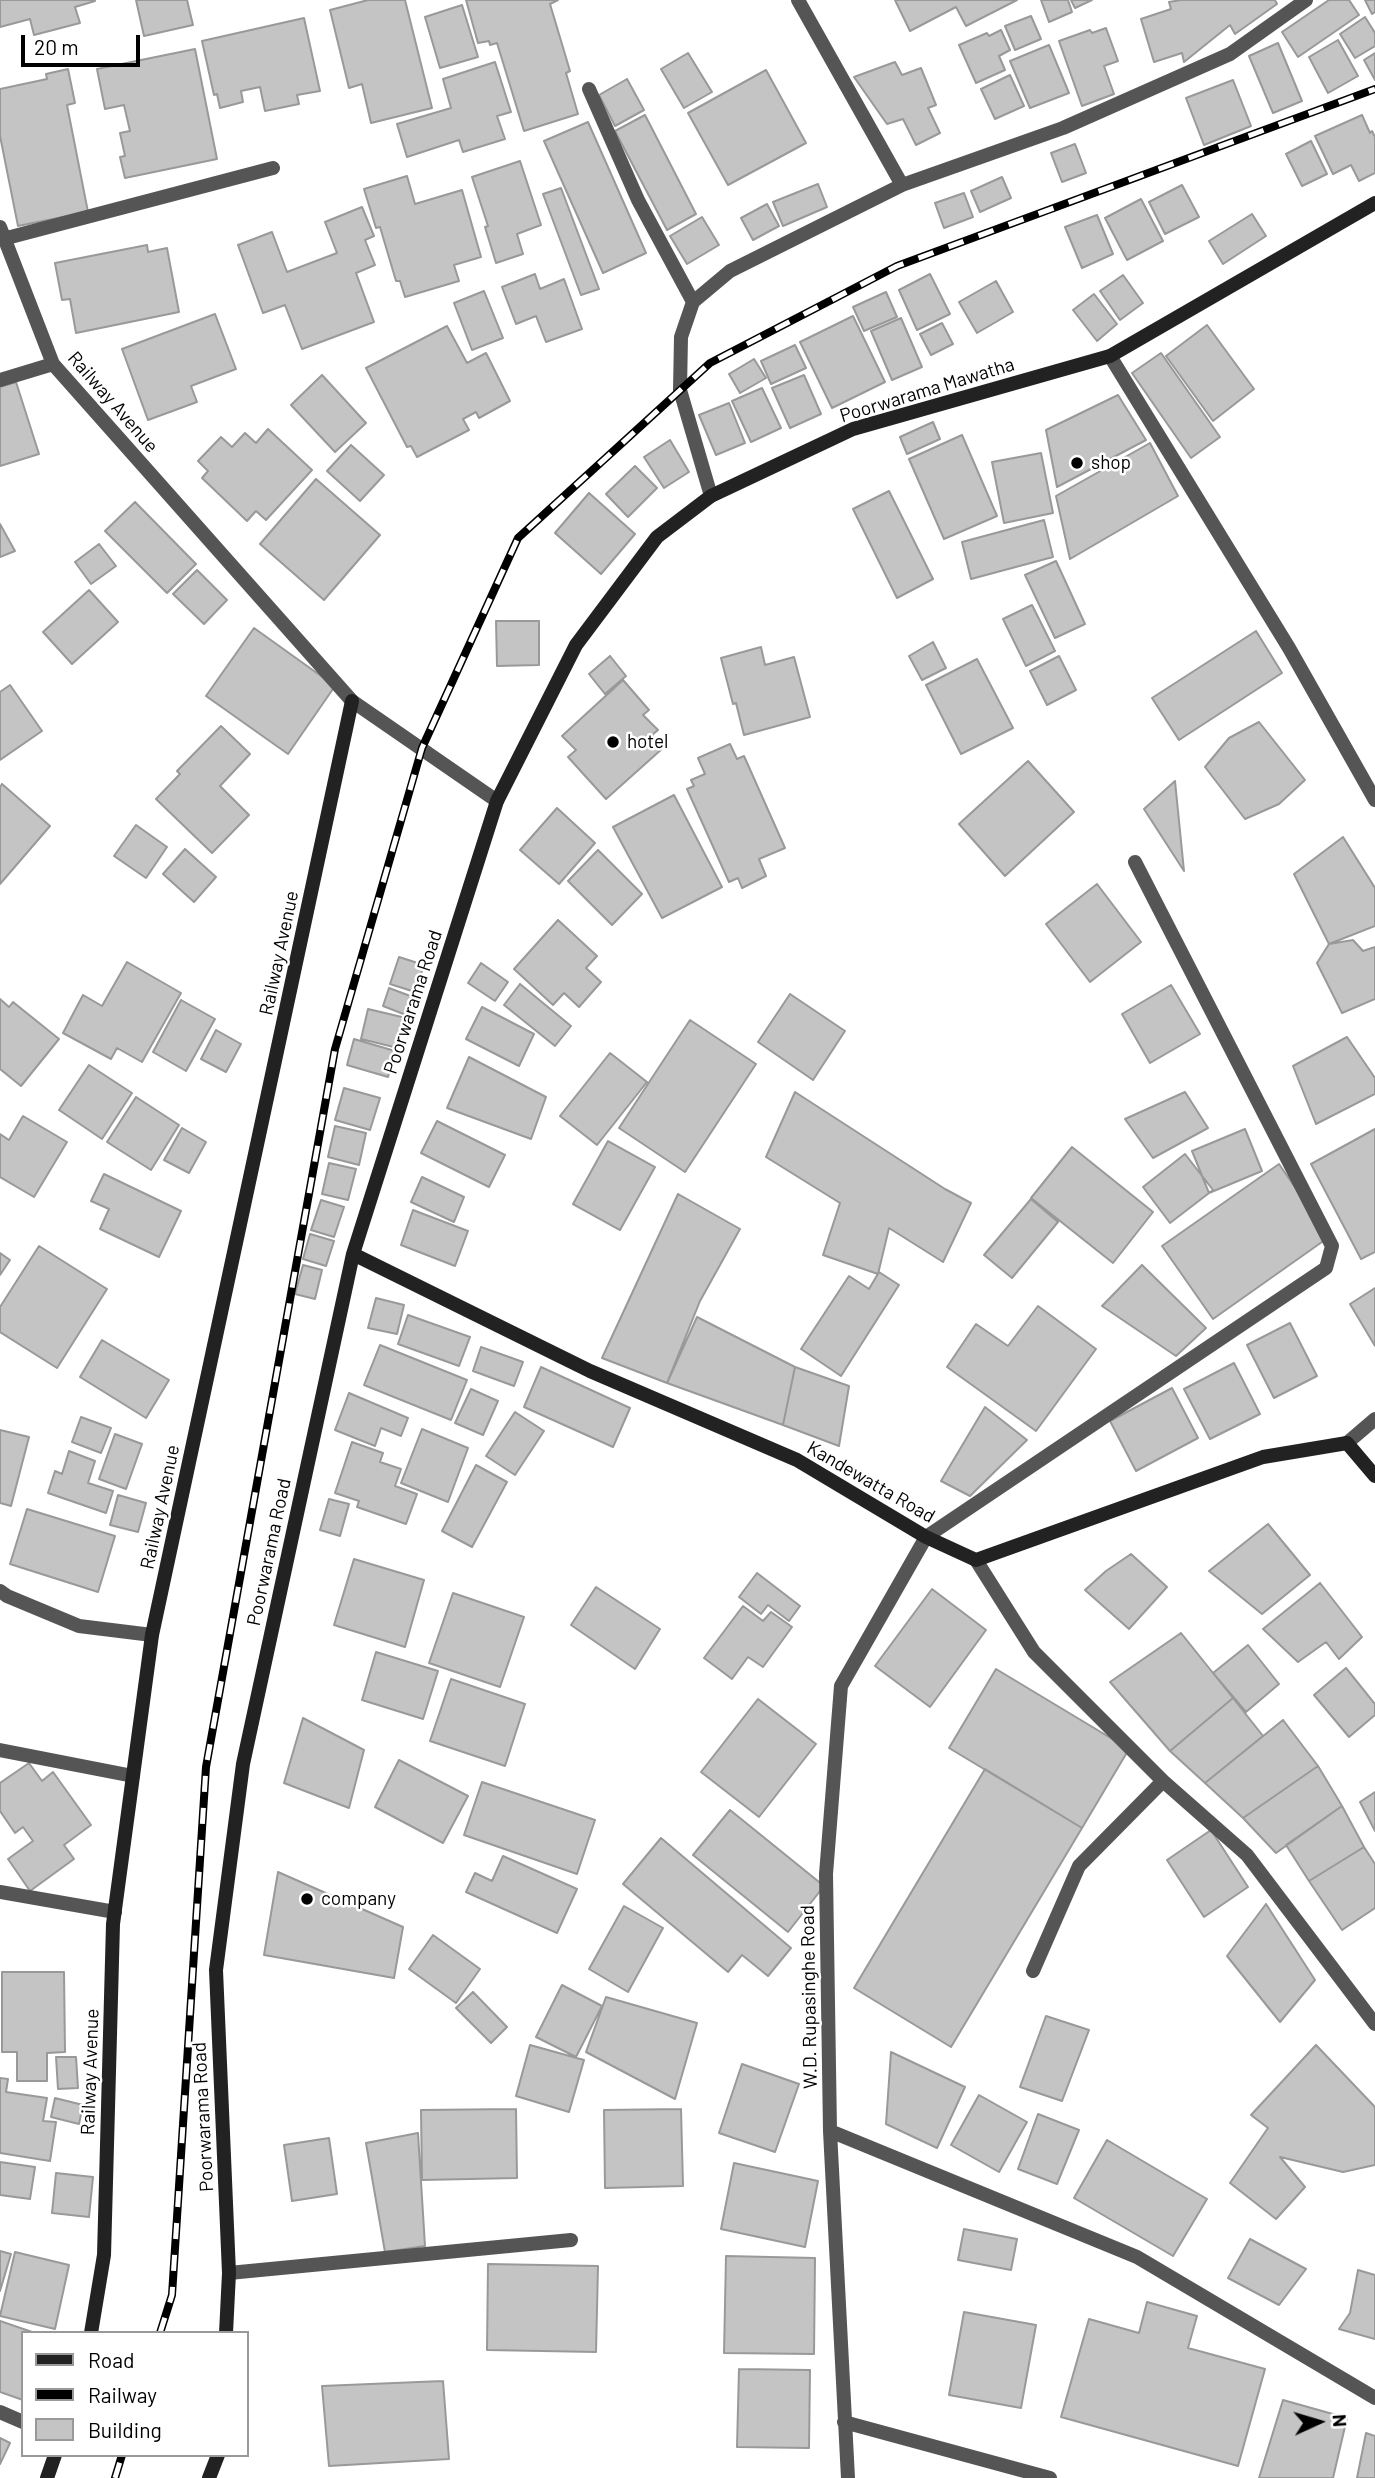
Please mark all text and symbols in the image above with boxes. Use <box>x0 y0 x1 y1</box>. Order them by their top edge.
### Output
scale bar <box>24 21 144 65</box>
text: 20 m <box>34 34 79 59</box>
street label: Railway Avenue <box>63 347 163 457</box>
street label: Poorwarama Mawatha <box>837 353 1017 427</box>
place label: shop <box>1091 452 1131 474</box>
marker: shop <box>1069 455 1085 471</box>
place label: hotel <box>627 731 668 753</box>
marker: hotel <box>605 734 621 750</box>
street label: Railway Avenue <box>255 889 303 1017</box>
street label: Poorwarama Road <box>379 927 447 1077</box>
street label: Kandewatta Road <box>803 1436 939 1528</box>
street label: Railway Avenue <box>136 1443 184 1571</box>
street label: Poorwarama Road <box>242 1476 296 1628</box>
place label: company <box>321 1888 396 1910</box>
marker: company <box>299 1891 315 1907</box>
street label: W.D. Rupasinghe Road <box>796 1905 822 2089</box>
street label: Railway Avenue <box>76 2008 104 2136</box>
street label: Poorwarama Road <box>188 2041 218 2193</box>
legend <box>21 2331 248 2457</box>
text: Road <box>88 2347 134 2372</box>
text: Railway <box>88 2382 157 2407</box>
north arrow <box>1284 2387 1354 2457</box>
text: N <box>1329 2413 1352 2428</box>
text: Building <box>88 2417 162 2442</box>

